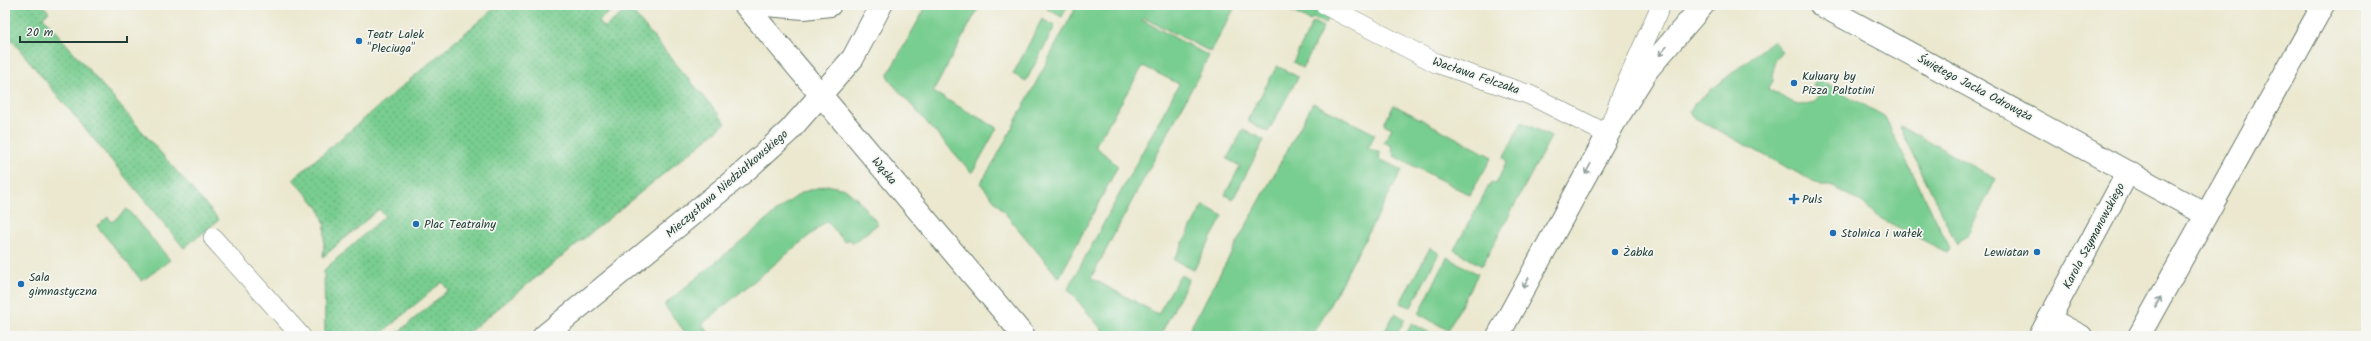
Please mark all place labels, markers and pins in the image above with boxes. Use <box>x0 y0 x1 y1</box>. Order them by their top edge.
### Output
place label: Teatr Lalek "Pleciuga" <box>367 25 424 58</box>
marker: Teatr Lalek "Pleciuga" <box>354 36 364 46</box>
place label: Kuluary by Pizza Paltotini <box>1802 67 1875 100</box>
marker: Kuluary by Pizza Paltotini <box>1789 78 1799 88</box>
place label: Puls <box>1802 190 1822 209</box>
marker: Puls <box>1789 194 1799 204</box>
place label: Plac Teatralny <box>424 215 496 234</box>
marker: Plac Teatralny <box>411 219 421 229</box>
place label: Stolnica i wałek <box>1841 224 1923 243</box>
marker: Stolnica i wałek <box>1828 228 1838 238</box>
place label: Żabka <box>1623 243 1654 262</box>
place label: Lewiatan <box>1984 243 2029 262</box>
marker: Żabka <box>1610 247 1620 257</box>
marker: Lewiatan <box>2032 247 2042 257</box>
place label: Sala gimnastyczna <box>28 268 98 301</box>
marker: Sala gimnastyczna <box>16 279 26 289</box>

